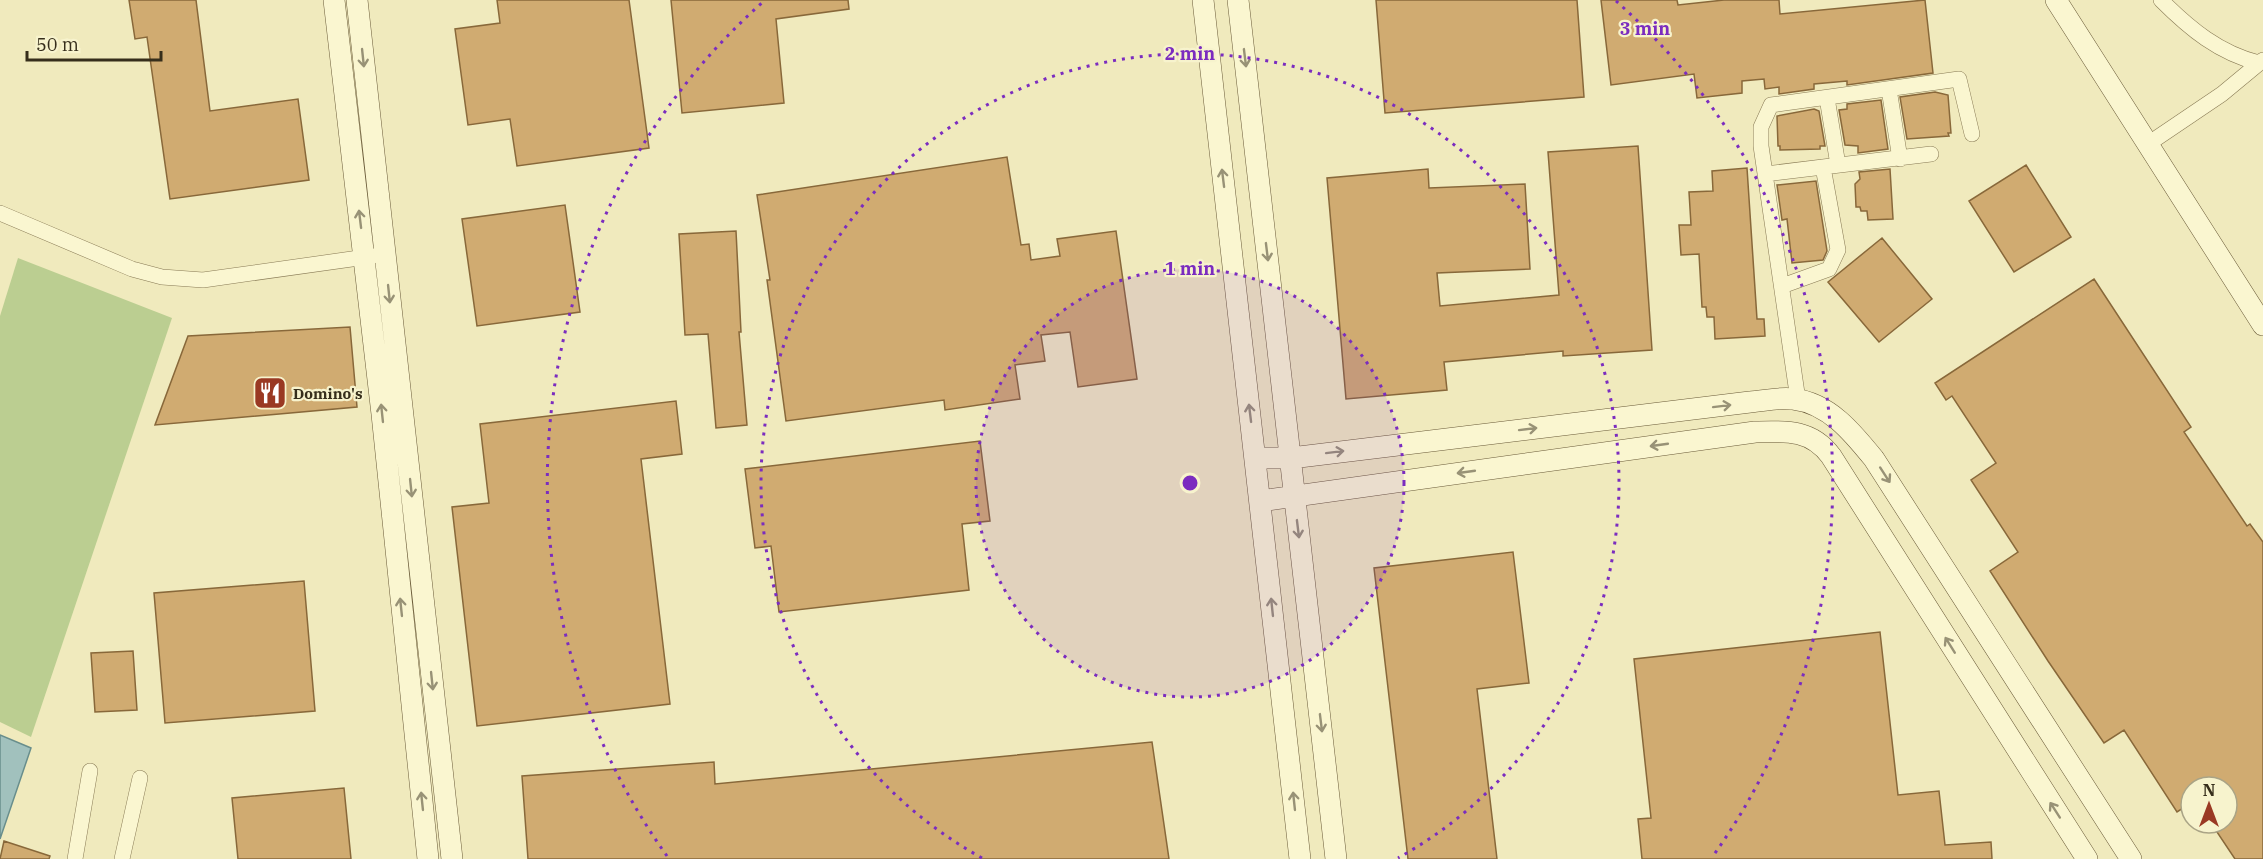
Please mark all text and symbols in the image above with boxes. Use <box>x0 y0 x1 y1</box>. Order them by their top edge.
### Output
text: 3 min <box>1620 17 1670 40</box>
scale bar <box>27 24 160 62</box>
text: 50 m <box>36 33 79 56</box>
text: 2 min <box>1165 42 1215 65</box>
one-way arrow <box>358 48 369 68</box>
one-way arrow <box>1240 48 1251 68</box>
one-way arrow <box>1217 168 1228 188</box>
one-way arrow <box>354 210 365 230</box>
one-way arrow <box>1262 241 1273 261</box>
text: 1 min <box>1165 257 1215 280</box>
one-way arrow <box>384 283 395 303</box>
restaurant icon: Domino's <box>252 375 288 411</box>
place label: Domino's <box>293 384 363 403</box>
one-way arrow <box>1711 400 1731 411</box>
one-way arrow <box>376 403 387 423</box>
one-way arrow <box>1244 404 1255 424</box>
one-way arrow <box>1518 423 1538 434</box>
one-way arrow <box>1650 439 1670 450</box>
one-way arrow <box>1324 447 1344 458</box>
one-way arrow <box>1457 466 1477 477</box>
one-way arrow <box>1879 467 1891 483</box>
centre of rings <box>1180 473 1200 493</box>
one-way arrow <box>405 477 416 497</box>
one-way arrow <box>1293 519 1304 539</box>
one-way arrow <box>395 598 406 617</box>
one-way arrow <box>1266 598 1277 618</box>
one-way arrow <box>1944 637 1956 654</box>
one-way arrow <box>427 671 438 691</box>
one-way arrow <box>1315 712 1326 732</box>
north arrow <box>2179 775 2239 835</box>
text: N <box>2203 780 2215 800</box>
one-way arrow <box>416 791 427 811</box>
one-way arrow <box>1288 791 1299 811</box>
one-way arrow <box>2049 802 2061 819</box>

